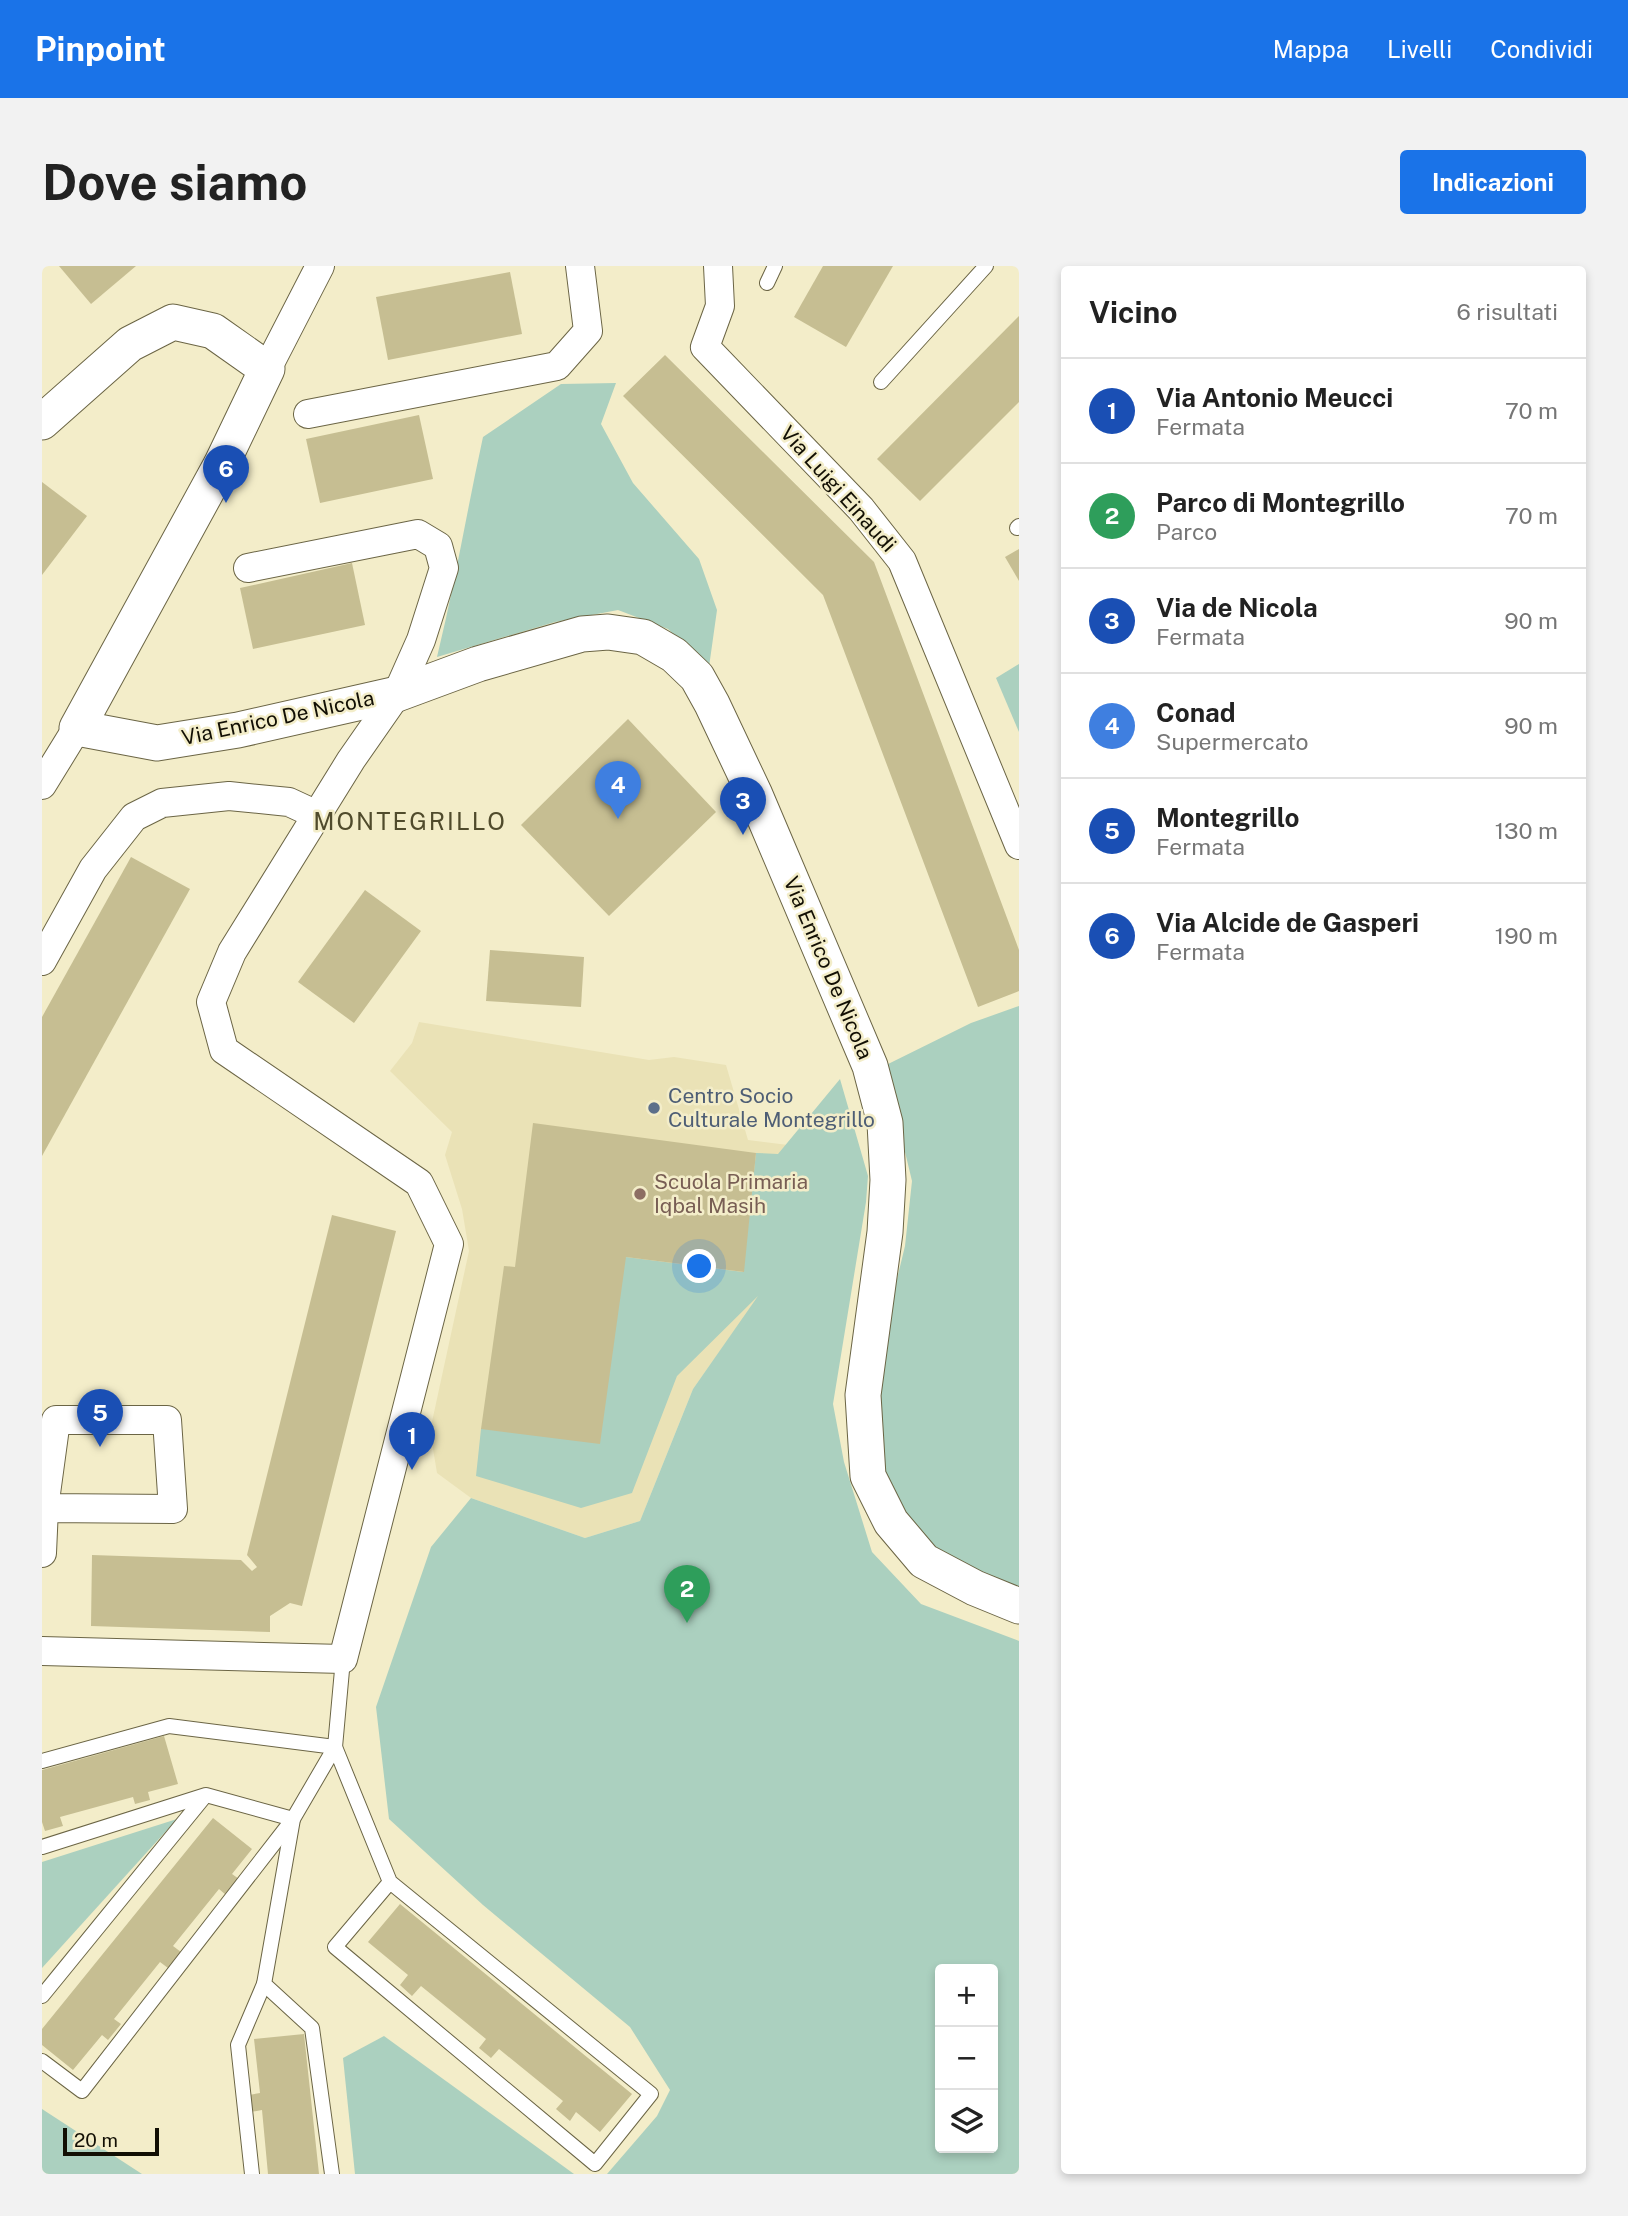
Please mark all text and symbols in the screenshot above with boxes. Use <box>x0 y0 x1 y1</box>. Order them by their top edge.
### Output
text: Pinpoint <box>35 30 166 68</box>
text: Mappa <box>1273 35 1349 63</box>
text: Livelli <box>1387 35 1452 63</box>
text: Condividi <box>1490 35 1593 63</box>
button: Indicazioni <box>1400 150 1586 214</box>
text: Dove siamo <box>42 153 307 211</box>
text: Vicino <box>1089 294 1178 330</box>
text: 6 risultati <box>1456 298 1558 325</box>
text: Via Antonio Meucci <box>1156 382 1393 413</box>
text: 1 <box>1107 397 1117 424</box>
text: 70 m <box>1505 397 1558 424</box>
text: Fermata <box>1156 413 1245 440</box>
street label: Via Luigi Einaudi <box>775 421 901 557</box>
pin: 6 <box>203 445 249 503</box>
text: Parco di Montegrillo <box>1156 487 1405 518</box>
text: 2 <box>1105 502 1119 529</box>
text: 70 m <box>1505 502 1558 529</box>
text: Parco <box>1156 518 1217 545</box>
text: Via de Nicola <box>1156 592 1318 623</box>
text: 3 <box>1104 607 1120 634</box>
text: 90 m <box>1504 607 1558 634</box>
text: Fermata <box>1156 623 1245 650</box>
street label: Via Enrico De Nicola <box>179 685 376 750</box>
text: Conad <box>1156 697 1236 728</box>
text: 4 <box>1104 712 1120 739</box>
text: 90 m <box>1504 712 1558 739</box>
text: Supermercato <box>1156 728 1309 755</box>
pin: 4 <box>595 761 641 819</box>
pin: 3 <box>720 777 766 835</box>
text: Montegrillo <box>1156 802 1300 833</box>
district label: MONTEGRILLO <box>313 807 507 835</box>
text: 5 <box>1104 817 1120 844</box>
text: 130 m <box>1495 817 1558 844</box>
text: Fermata <box>1156 833 1245 860</box>
street label: Via Enrico De Nicola <box>779 873 878 1063</box>
text: Via Alcide de Gasperi <box>1156 907 1419 938</box>
text: 6 <box>1104 922 1120 949</box>
text: 190 m <box>1495 922 1558 949</box>
text: Fermata <box>1156 938 1245 965</box>
place label: Centro Socio Culturale Montegrillo <box>668 1083 875 1132</box>
marker: Centro Socio Culturale Montegrillo <box>646 1100 662 1116</box>
place label: Scuola Primaria Iqbal Masih <box>654 1169 808 1218</box>
marker: Scuola Primaria Iqbal Masih <box>632 1186 648 1202</box>
your location <box>682 1249 716 1283</box>
pin: 5 <box>77 1389 123 1447</box>
pin: 1 <box>389 1412 435 1470</box>
pin: 2 <box>664 1565 710 1623</box>
map controls <box>935 1964 998 2153</box>
button: + <box>935 1964 998 2027</box>
button: − <box>935 2027 998 2090</box>
button: layers <box>935 2090 998 2153</box>
scale bar <box>63 2125 159 2157</box>
text: 20 m <box>74 2129 118 2151</box>

